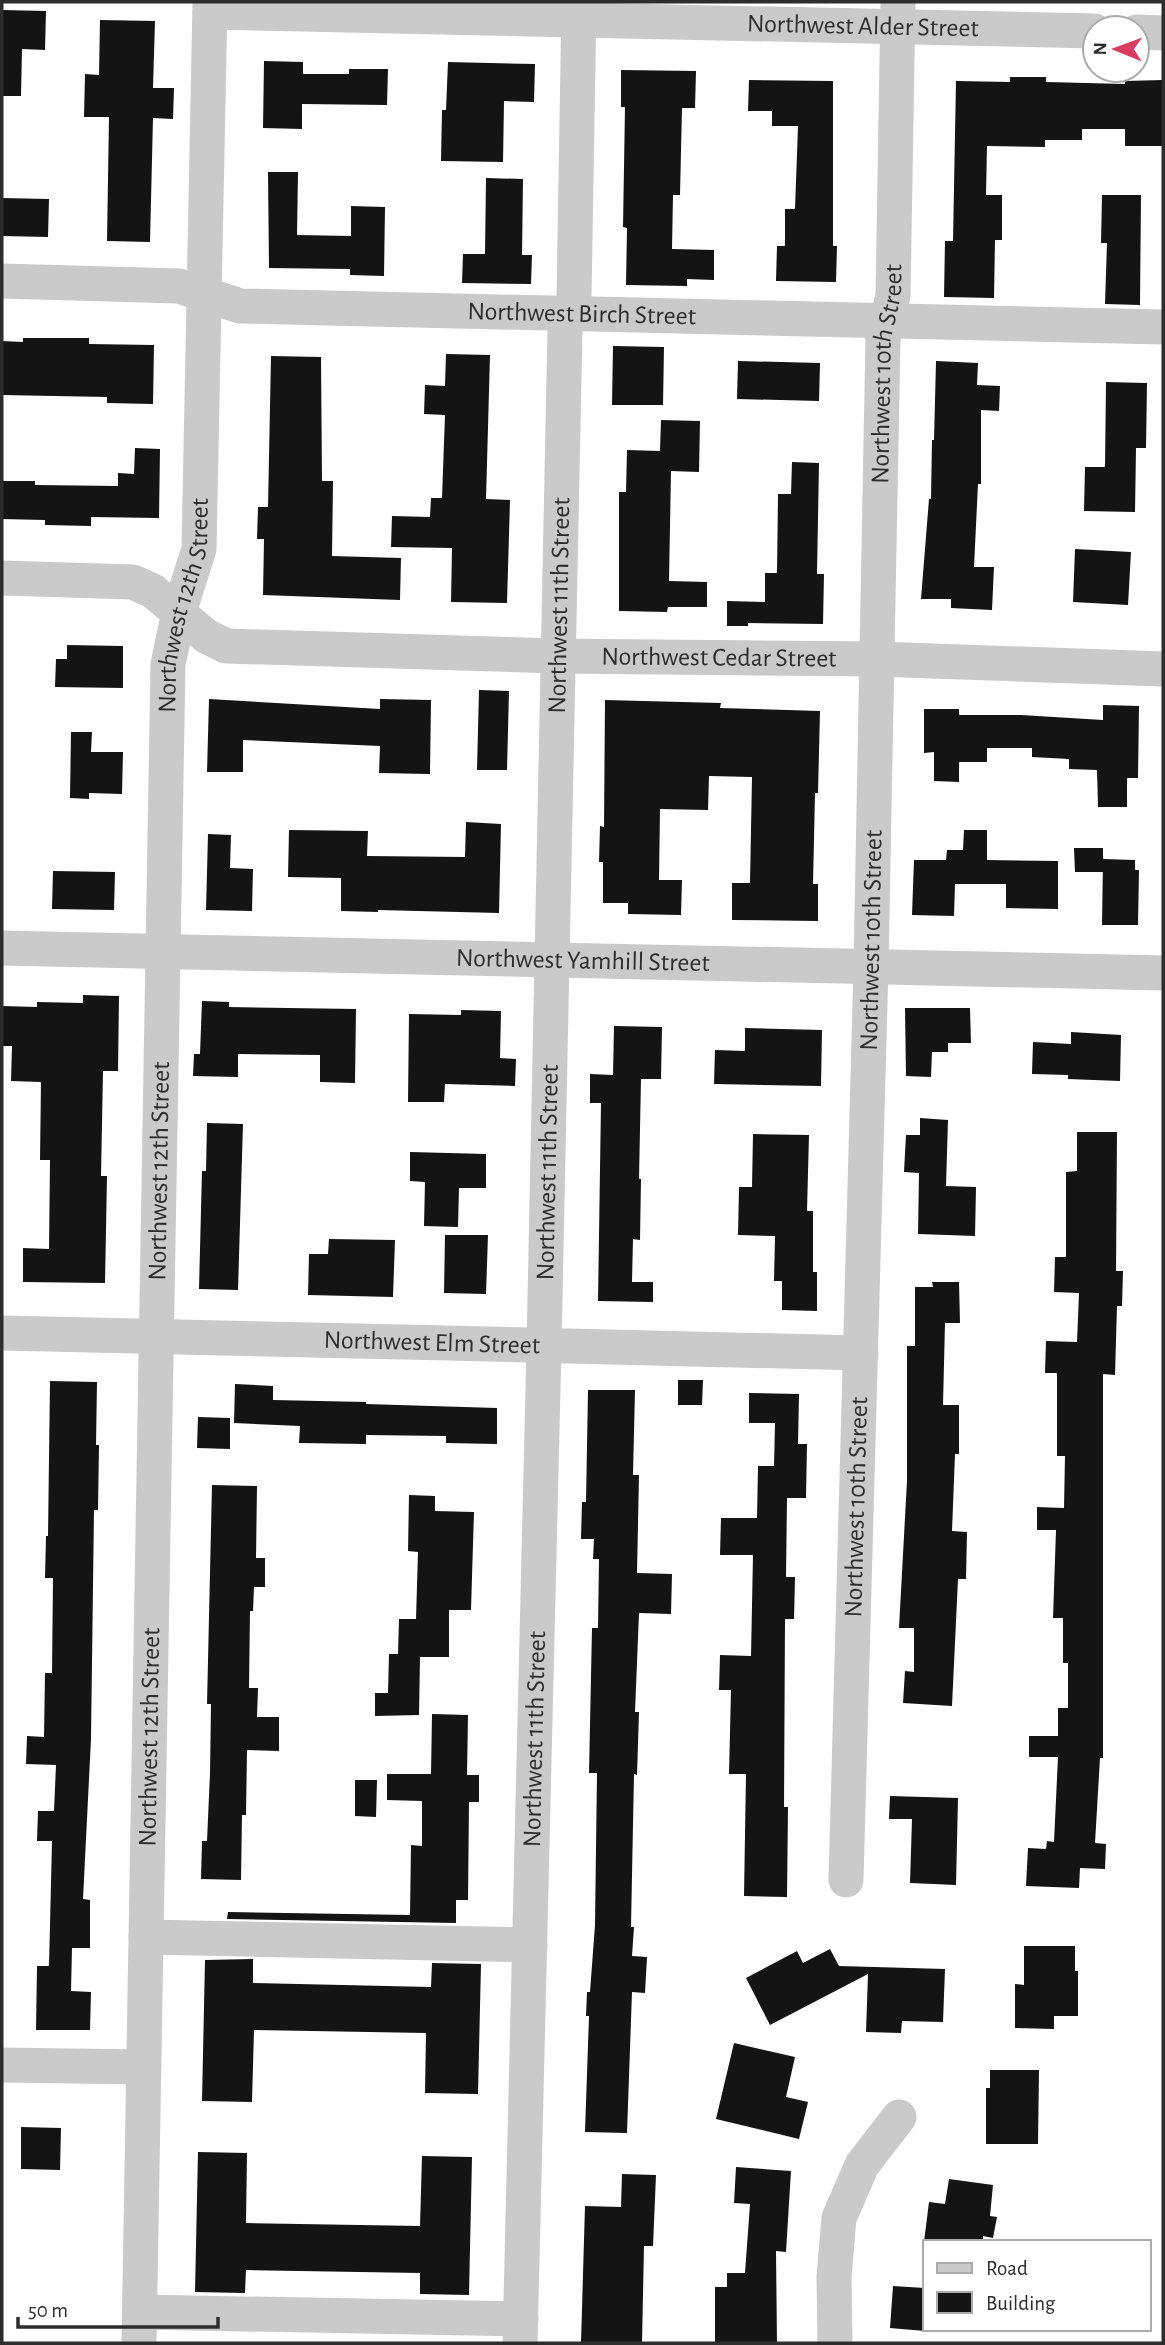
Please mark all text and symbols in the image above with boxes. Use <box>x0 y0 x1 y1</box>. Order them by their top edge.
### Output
street label: Northwest Alder Street <box>747 11 979 42</box>
north arrow <box>1081 14 1151 84</box>
text: N <box>1091 42 1110 56</box>
street label: Northwest 10th Street <box>867 264 907 484</box>
street label: Northwest Birch Street <box>467 298 696 329</box>
street label: Northwest 11th Street <box>544 497 575 714</box>
street label: Northwest 12th Street <box>154 498 213 713</box>
street label: Northwest Cedar Street <box>601 643 837 672</box>
street label: Northwest 10th Street <box>856 830 887 1051</box>
street label: Northwest Yamhill Street <box>456 945 710 976</box>
street label: Northwest 12th Street <box>144 1061 174 1281</box>
street label: Northwest 11th Street <box>532 1064 563 1281</box>
street label: Northwest Elm Street <box>323 1327 540 1359</box>
street label: Northwest 10th Street <box>840 1396 872 1618</box>
street label: Northwest 12th Street <box>135 1627 164 1847</box>
street label: Northwest 11th Street <box>519 1631 550 1848</box>
legend <box>923 2240 1151 2331</box>
text: Road <box>986 2258 1028 2279</box>
scale bar <box>18 2286 217 2330</box>
text: Building <box>986 2293 1056 2314</box>
text: 50 m <box>28 2300 68 2321</box>

